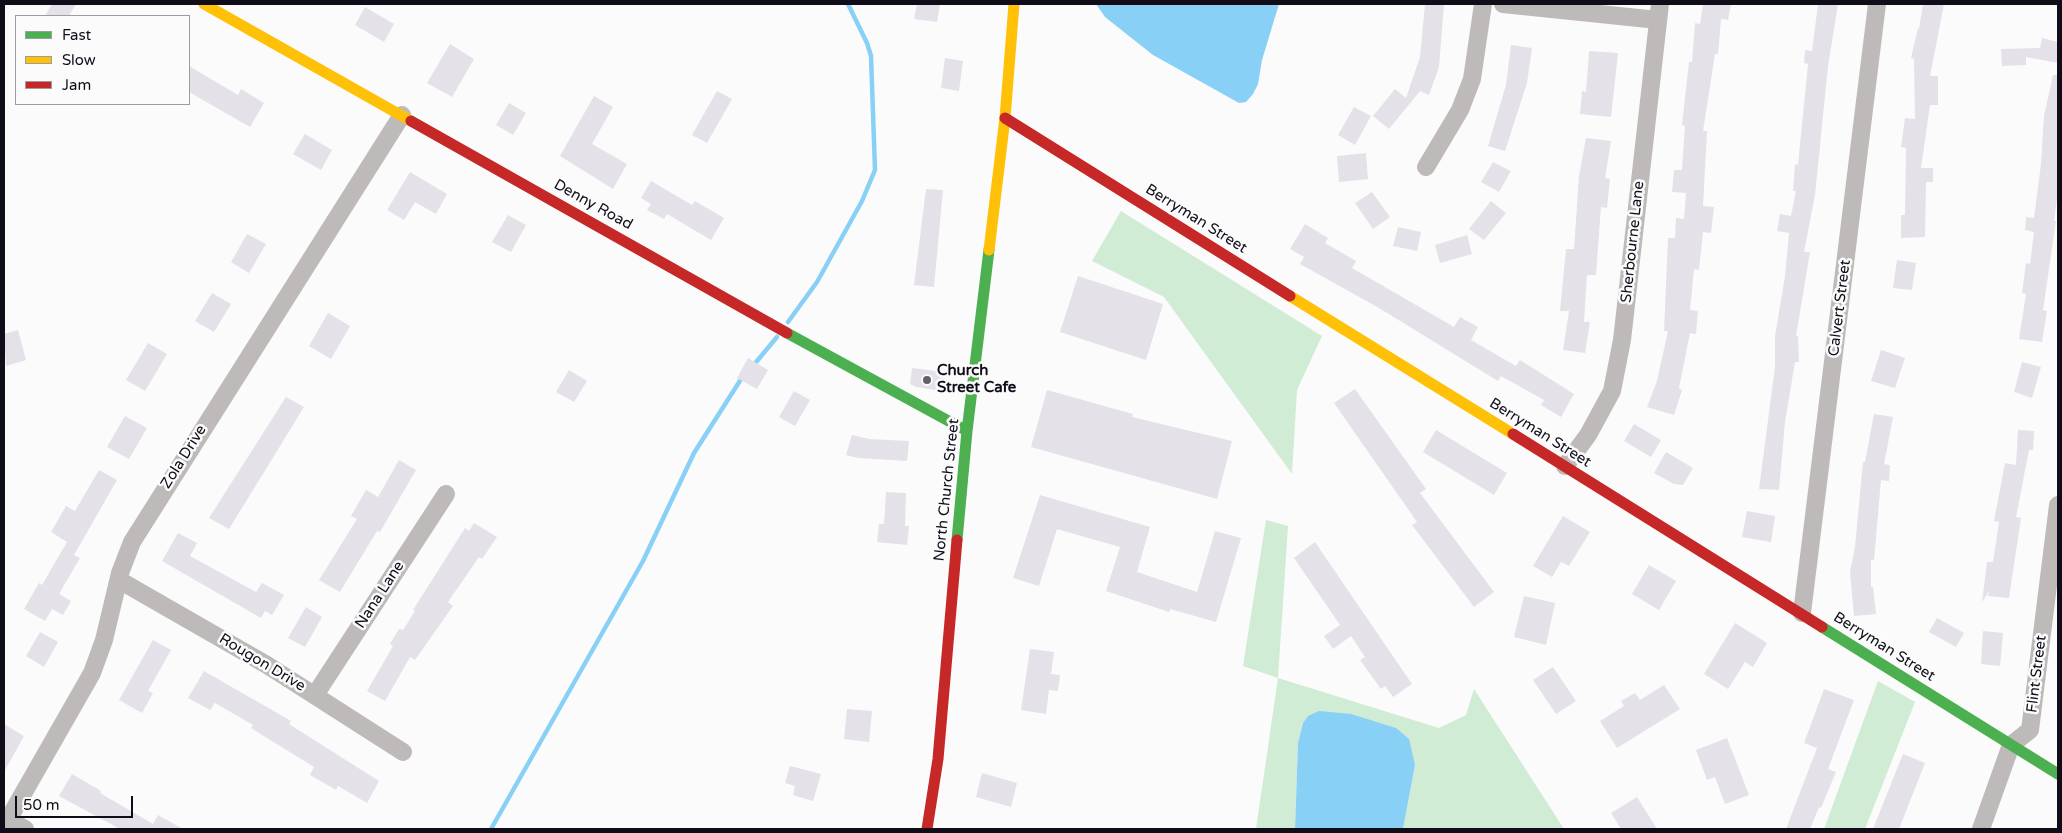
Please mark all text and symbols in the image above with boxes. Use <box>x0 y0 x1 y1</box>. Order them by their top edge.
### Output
legend <box>15 15 190 105</box>
text: Fast <box>62 26 91 44</box>
text: Slow <box>62 51 96 69</box>
text: Jam <box>62 76 91 94</box>
street label: Denny Road <box>550 176 636 234</box>
street label: Sherbourne Lane <box>1618 180 1648 304</box>
street label: Berryman Street <box>1142 181 1250 257</box>
street label: Calvert Street <box>1825 259 1855 357</box>
place label: Church Street Cafe <box>937 362 1016 397</box>
marker: Church Street Cafe <box>921 374 933 386</box>
street label: Berryman Street <box>1486 395 1594 471</box>
street label: North Church Street <box>931 418 963 562</box>
street label: Zola Drive <box>157 422 211 492</box>
street label: Nana Lane <box>352 558 408 632</box>
street label: Berryman Street <box>1830 609 1938 685</box>
street label: Rougon Drive <box>216 630 308 696</box>
street label: Flint Street <box>2023 634 2051 714</box>
scale bar <box>18 786 135 818</box>
text: 50 m <box>23 796 60 814</box>

